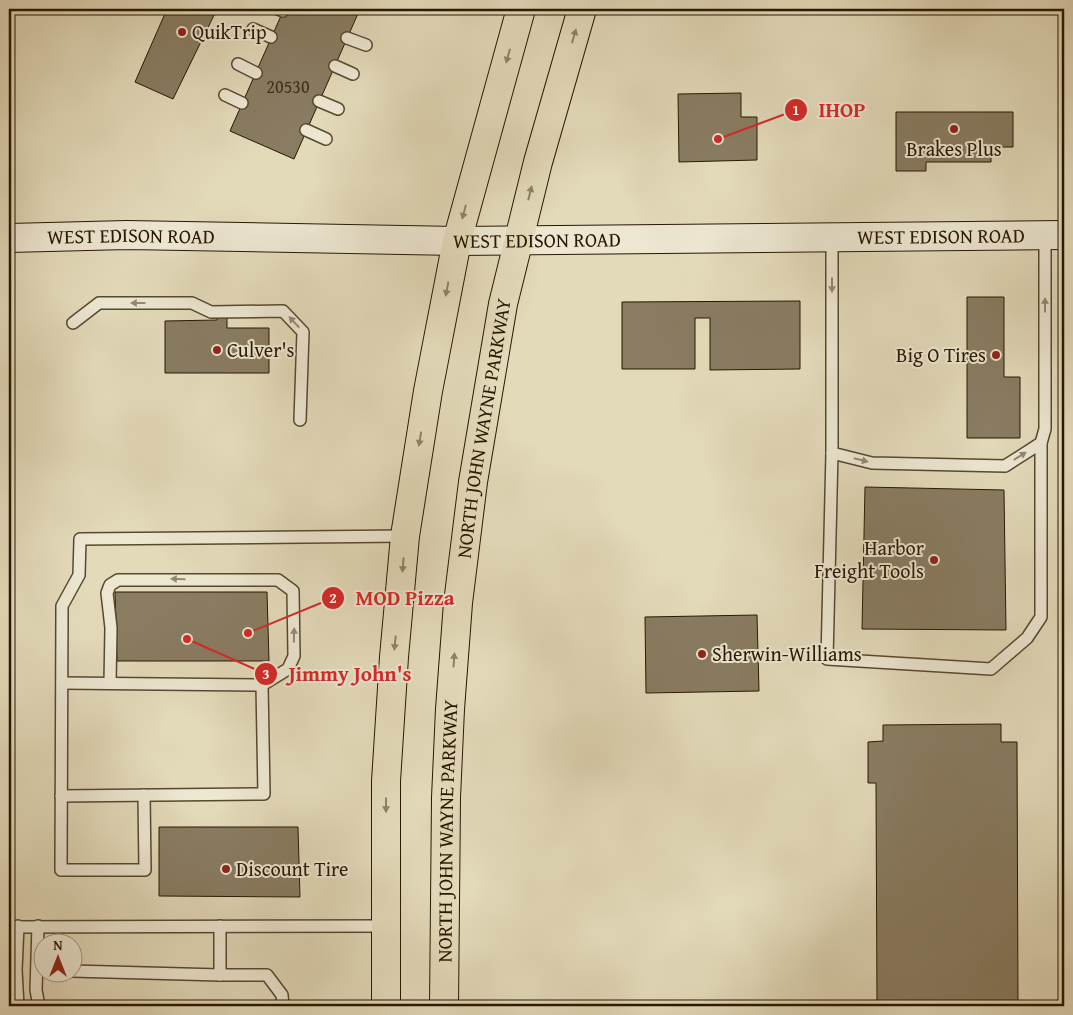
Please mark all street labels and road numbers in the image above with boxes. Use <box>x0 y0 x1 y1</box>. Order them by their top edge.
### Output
street label: WEST EDISON ROAD <box>47 220 215 251</box>
street label: WEST EDISON ROAD <box>857 220 1025 251</box>
street label: WEST EDISON ROAD <box>453 224 621 255</box>
street label: NORTH JOHN WAYNE PARKWAY <box>449 296 518 560</box>
street label: NORTH JOHN WAYNE PARKWAY <box>429 699 465 963</box>

